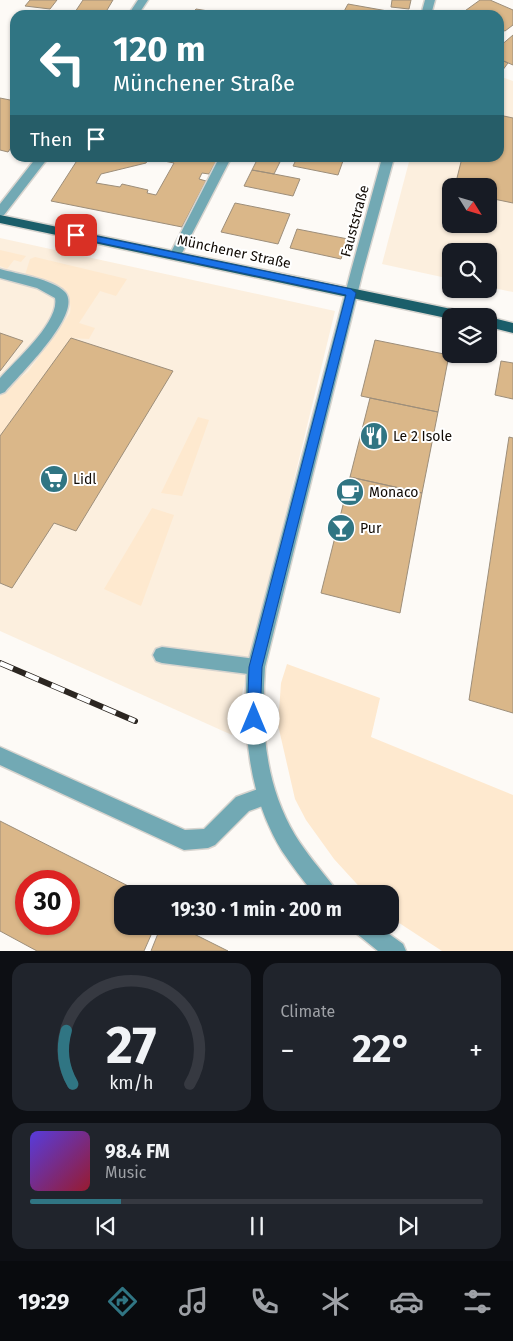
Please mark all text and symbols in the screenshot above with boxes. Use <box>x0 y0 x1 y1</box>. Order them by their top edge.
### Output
text: 120 m <box>113 28 206 70</box>
icon: left <box>30 30 95 95</box>
text: Münchener Straße <box>113 70 295 97</box>
icon: arrive <box>82 125 110 153</box>
text: Then <box>30 128 72 151</box>
north arrow <box>442 178 498 232</box>
map controls <box>442 178 497 363</box>
street label: Fauststraße <box>337 183 373 259</box>
pin <box>55 214 97 256</box>
icon: arrive <box>62 221 90 249</box>
street label: Münchener Straße <box>176 232 292 272</box>
button: search <box>442 243 497 298</box>
button: layers <box>442 308 497 363</box>
restaurant icon: Le 2 Isole <box>359 421 389 451</box>
place label: Le 2 Isole <box>393 428 452 445</box>
supermarket icon: Lidl <box>39 464 69 494</box>
place label: Lidl <box>73 471 96 488</box>
cafe icon: Monaco <box>335 477 365 507</box>
place label: Monaco <box>369 484 418 501</box>
bar icon: Pur <box>326 513 356 543</box>
place label: Pur <box>360 520 382 537</box>
position arrow <box>227 692 279 744</box>
speed limit sign: 30 <box>15 870 80 935</box>
text: 19:30 · 1 min · 200 m <box>171 898 342 921</box>
text: Climate <box>281 1002 335 1021</box>
text: 27 <box>106 1014 157 1077</box>
text: 22° <box>352 1026 411 1072</box>
text: − <box>281 1034 295 1067</box>
text: + <box>469 1034 483 1067</box>
text: km/h <box>109 1072 153 1094</box>
text: 98.4 FM <box>105 1140 170 1163</box>
text: Music <box>105 1163 146 1182</box>
icon: previous <box>92 1212 120 1240</box>
icon: pause <box>243 1212 271 1240</box>
icon: next <box>394 1212 422 1240</box>
icon: directions <box>105 1284 140 1319</box>
icon: music <box>176 1284 211 1319</box>
icon: phone <box>247 1284 282 1319</box>
icon: climate <box>318 1284 353 1319</box>
icon: car <box>389 1284 424 1319</box>
icon: filters <box>460 1284 495 1319</box>
text: 19:29 <box>18 1288 69 1315</box>

